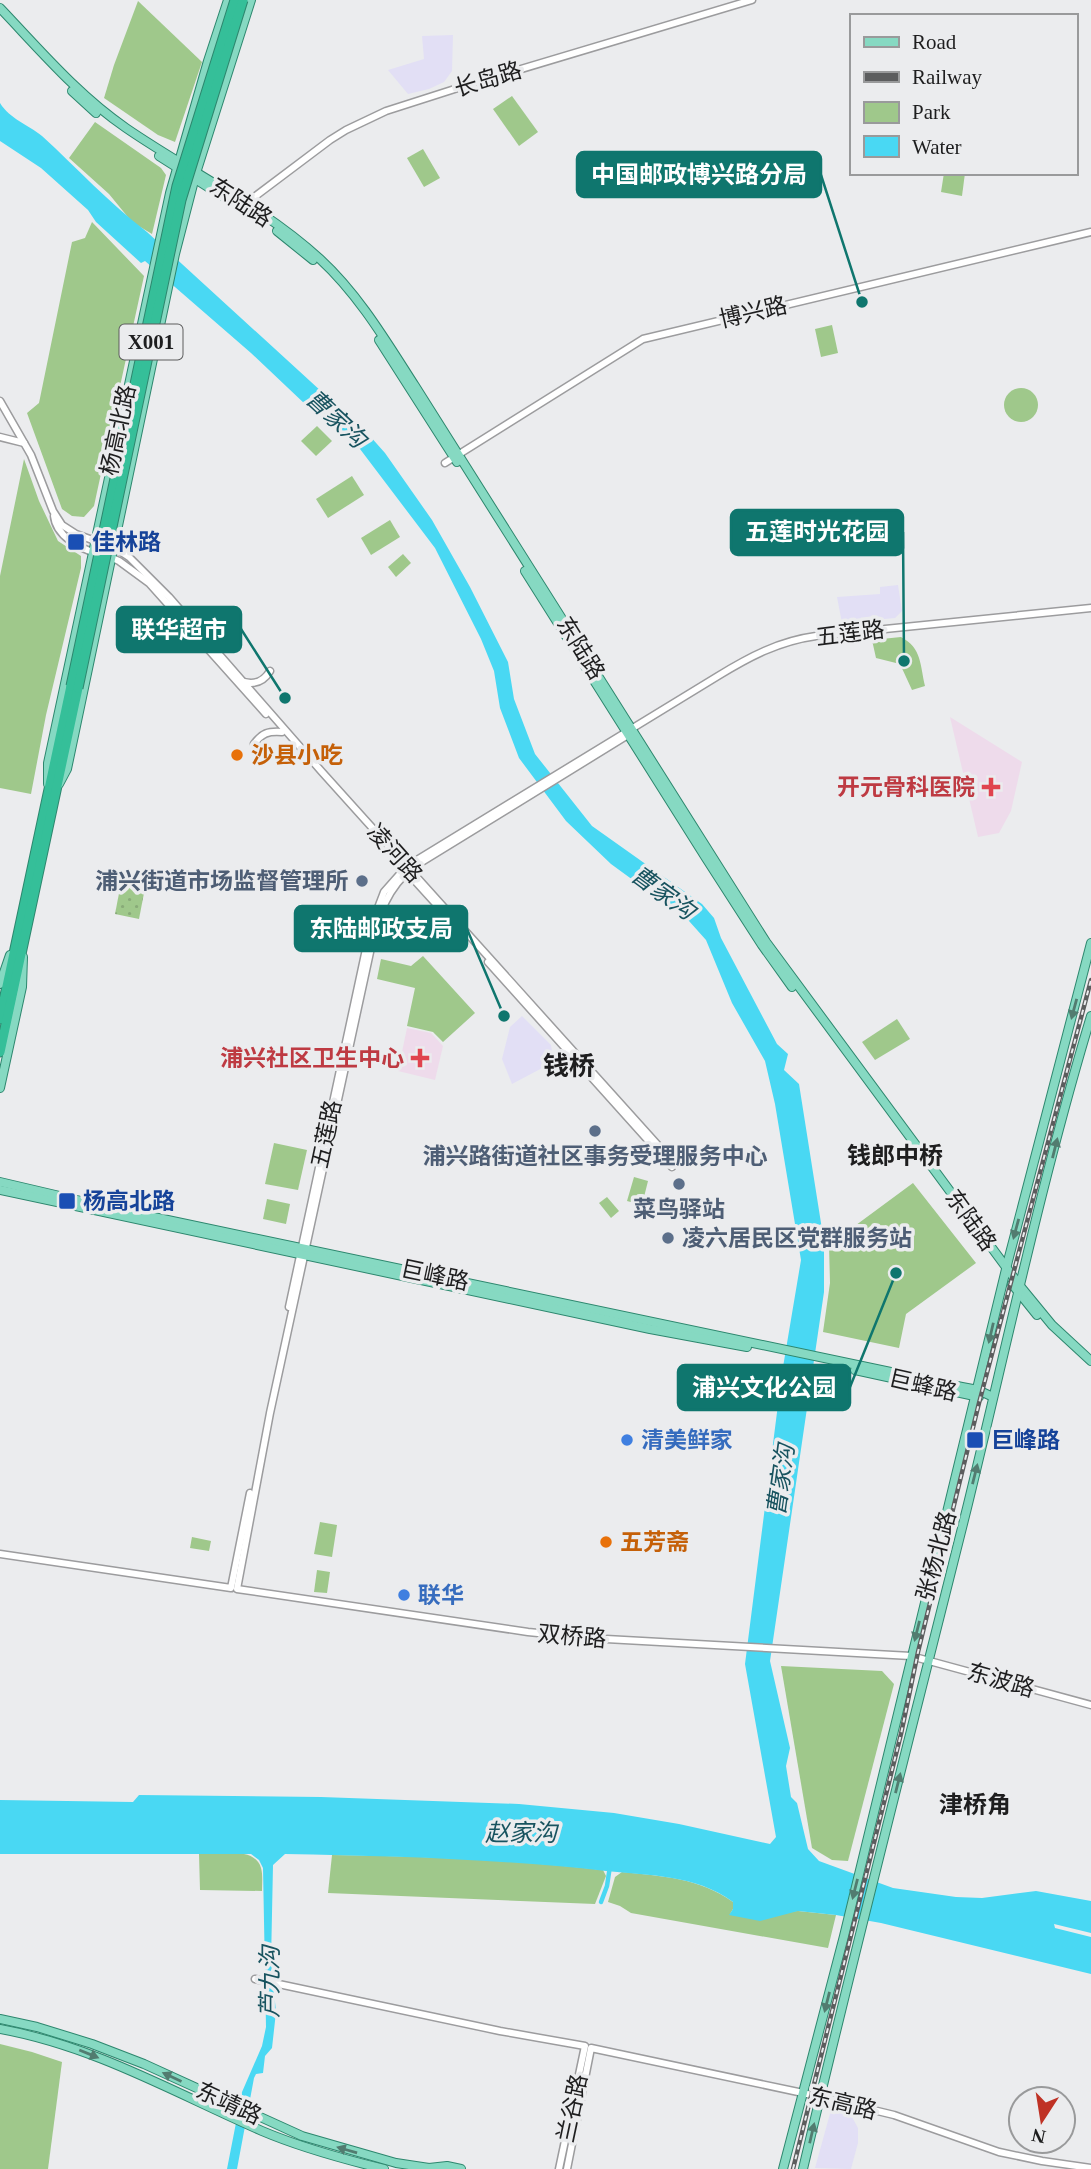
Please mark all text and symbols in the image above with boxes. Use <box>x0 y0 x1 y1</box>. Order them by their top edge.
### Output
legend <box>850 14 1077 175</box>
text: Road <box>912 30 957 54</box>
street label: 长岛路 <box>451 57 525 102</box>
text: Railway <box>912 65 982 89</box>
text: Park <box>912 100 951 124</box>
text: Water <box>912 135 962 159</box>
callout: 中国邮政博兴路分局 <box>577 152 821 197</box>
text: 中国邮政博兴路分局 <box>591 162 807 188</box>
street label: 东陆路 <box>205 173 276 232</box>
street label: 博兴路 <box>717 293 790 332</box>
road number: X001 <box>120 324 182 360</box>
street label: 杨高北路 <box>97 383 140 478</box>
water label: 曹家沟 <box>301 385 373 455</box>
callout: 五莲时光花园 <box>731 510 903 555</box>
text: 五莲时光花园 <box>745 519 889 545</box>
place label: 佳林路 <box>92 530 161 555</box>
marker: 佳林路 <box>66 532 86 552</box>
callout: 联华超市 <box>117 607 241 652</box>
street label: 东陆路 <box>552 612 609 684</box>
text: 联华超市 <box>131 617 227 643</box>
street label: 五莲路 <box>814 617 886 650</box>
place label: 沙县小吃 <box>251 743 343 768</box>
marker: 沙县小吃 <box>229 747 245 763</box>
place label: 开元骨科医院 <box>837 775 975 800</box>
marker: 开元骨科医院 <box>981 777 1001 797</box>
street label: 凌河路 <box>362 819 427 887</box>
water label: 曹家沟 <box>626 861 702 926</box>
place label: 浦兴街道市场监督管理所 <box>95 868 348 894</box>
marker: 浦兴街道市场监督管理所 <box>354 873 370 889</box>
callout: 东陆邮政支局 <box>295 906 467 951</box>
text: 东陆邮政支局 <box>309 916 453 942</box>
one-way arrow <box>1068 999 1078 1020</box>
place label: 浦兴社区卫生中心 <box>220 1046 404 1071</box>
marker: 浦兴社区卫生中心 <box>410 1048 430 1068</box>
district label: 钱桥 <box>543 1052 595 1081</box>
street label: 五莲路 <box>307 1098 346 1170</box>
marker: 浦兴路街道社区事务受理服务中心 <box>587 1123 603 1139</box>
one-way arrow <box>1050 1137 1061 1159</box>
district label: 钱郎中桥 <box>847 1143 943 1169</box>
place label: 浦兴路街道社区事务受理服务中心 <box>423 1144 768 1169</box>
marker: 菜鸟驿站 <box>671 1176 687 1192</box>
street label: 东陆路 <box>940 1185 1001 1256</box>
place label: 杨高北路 <box>83 1189 175 1214</box>
marker: 杨高北路 <box>57 1191 77 1211</box>
place label: 菜鸟驿站 <box>633 1197 725 1222</box>
one-way arrow <box>1010 1219 1021 1241</box>
place label: 凌六居民区党群服务站 <box>682 1226 912 1251</box>
marker: 凌六居民区党群服务站 <box>660 1230 676 1246</box>
street label: 巨峰路 <box>399 1256 471 1295</box>
one-way arrow <box>985 1322 996 1344</box>
callout: 浦兴文化公园 <box>678 1365 850 1410</box>
street label: 巨蜂路 <box>886 1366 959 1405</box>
text: 浦兴文化公园 <box>692 1375 836 1401</box>
place label: 清美鲜家 <box>641 1428 733 1453</box>
place label: 巨峰路 <box>991 1428 1060 1453</box>
marker: 巨峰路 <box>965 1430 985 1450</box>
marker: 清美鲜家 <box>619 1432 635 1448</box>
water label: 曹家沟 <box>763 1440 799 1517</box>
one-way arrow <box>970 1463 981 1485</box>
street label: 张杨北路 <box>913 1508 960 1604</box>
place label: 五芳斋 <box>620 1530 689 1555</box>
marker: 五芳斋 <box>598 1534 614 1550</box>
place label: 联华 <box>418 1583 464 1608</box>
marker: 联华 <box>396 1587 412 1603</box>
one-way arrow <box>911 1620 922 1642</box>
street label: 双桥路 <box>536 1621 607 1652</box>
street label: 东波路 <box>964 1659 1037 1702</box>
one-way arrow <box>893 1772 904 1794</box>
district label: 津桥角 <box>939 1792 1011 1818</box>
water label: 赵家沟 <box>485 1820 560 1846</box>
one-way arrow <box>849 1878 860 1900</box>
water label: 芦九沟 <box>257 1943 283 2018</box>
one-way arrow <box>821 1991 832 2013</box>
one-way arrow <box>79 2048 100 2059</box>
one-way arrow <box>162 2072 183 2083</box>
street label: 兰谷路 <box>553 2072 592 2144</box>
street label: 东靖路 <box>192 2078 265 2129</box>
street label: 东高路 <box>806 2083 879 2124</box>
north arrow <box>1007 2085 1077 2155</box>
one-way arrow <box>806 2122 817 2144</box>
text: N <box>1029 2124 1047 2148</box>
one-way arrow <box>336 2144 357 2154</box>

